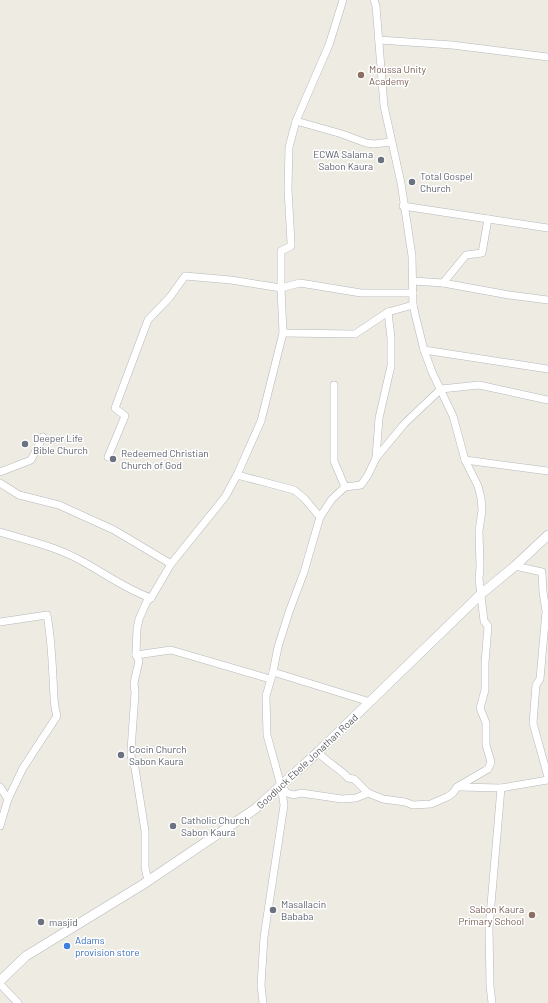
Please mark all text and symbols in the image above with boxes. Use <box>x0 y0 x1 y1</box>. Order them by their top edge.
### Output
place label: Moussa Unity Academy <box>369 63 427 87</box>
marker: Moussa Unity Academy <box>356 70 366 80</box>
place label: ECWA Salama Sabon Kaura <box>313 148 373 172</box>
marker: ECWA Salama Sabon Kaura <box>376 155 386 165</box>
place label: Total Gospel Church <box>420 170 473 194</box>
marker: Total Gospel Church <box>407 177 417 187</box>
place label: Deeper Life Bible Church <box>33 432 88 456</box>
marker: Deeper Life Bible Church <box>20 439 30 449</box>
place label: Redeemed Christian Church of God <box>121 447 209 471</box>
marker: Redeemed Christian Church of God <box>108 454 118 464</box>
street label: Goodluck Ebele Jonathan Road <box>254 711 360 811</box>
place label: Cocin Church Sabon Kaura <box>129 743 187 767</box>
marker: Cocin Church Sabon Kaura <box>116 750 126 760</box>
place label: Catholic Church Sabon Kaura <box>181 814 250 838</box>
marker: Catholic Church Sabon Kaura <box>168 821 178 831</box>
place label: Masallacin Bababa <box>281 898 326 922</box>
place label: Sabon Kaura Primary School <box>458 903 524 927</box>
marker: Masallacin Bababa <box>268 905 278 915</box>
marker: Sabon Kaura Primary School <box>527 910 537 920</box>
place label: masjid <box>49 916 78 928</box>
marker: masjid <box>36 917 46 927</box>
place label: Adams provision store <box>75 934 140 958</box>
marker: Adams provision store <box>62 941 72 951</box>

